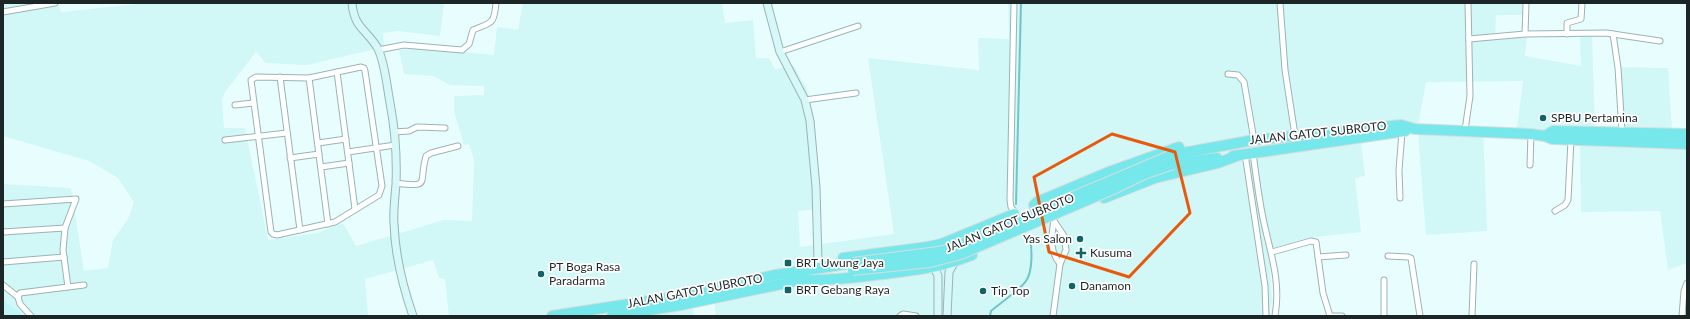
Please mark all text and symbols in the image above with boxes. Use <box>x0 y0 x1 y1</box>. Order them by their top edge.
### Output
place label: SPBU Pertamina <box>1551 110 1638 125</box>
marker: SPBU Pertamina <box>1538 113 1548 123</box>
street label: JALAN GATOT SUBROTO <box>1249 118 1387 147</box>
street label: JALAN GATOT SUBROTO <box>943 190 1077 255</box>
place label: Yas Salon <box>1023 231 1072 246</box>
marker: Yas Salon <box>1075 234 1085 244</box>
place label: Kusuma <box>1090 245 1132 260</box>
marker: Kusuma <box>1075 247 1087 259</box>
place label: BRT Uwung Jaya <box>796 255 884 270</box>
marker: BRT Uwung Jaya <box>783 258 793 268</box>
place label: PT Boga Rasa Paradarma <box>549 259 620 288</box>
marker: PT Boga Rasa Paradarma <box>536 269 546 279</box>
street label: JALAN GATOT SUBROTO <box>626 270 764 311</box>
place label: Danamon <box>1080 278 1131 293</box>
marker: Danamon <box>1067 281 1077 291</box>
place label: BRT Gebang Raya <box>796 282 890 297</box>
place label: Tip Top <box>991 283 1030 298</box>
marker: BRT Gebang Raya <box>783 285 793 295</box>
marker: Tip Top <box>978 286 988 296</box>

